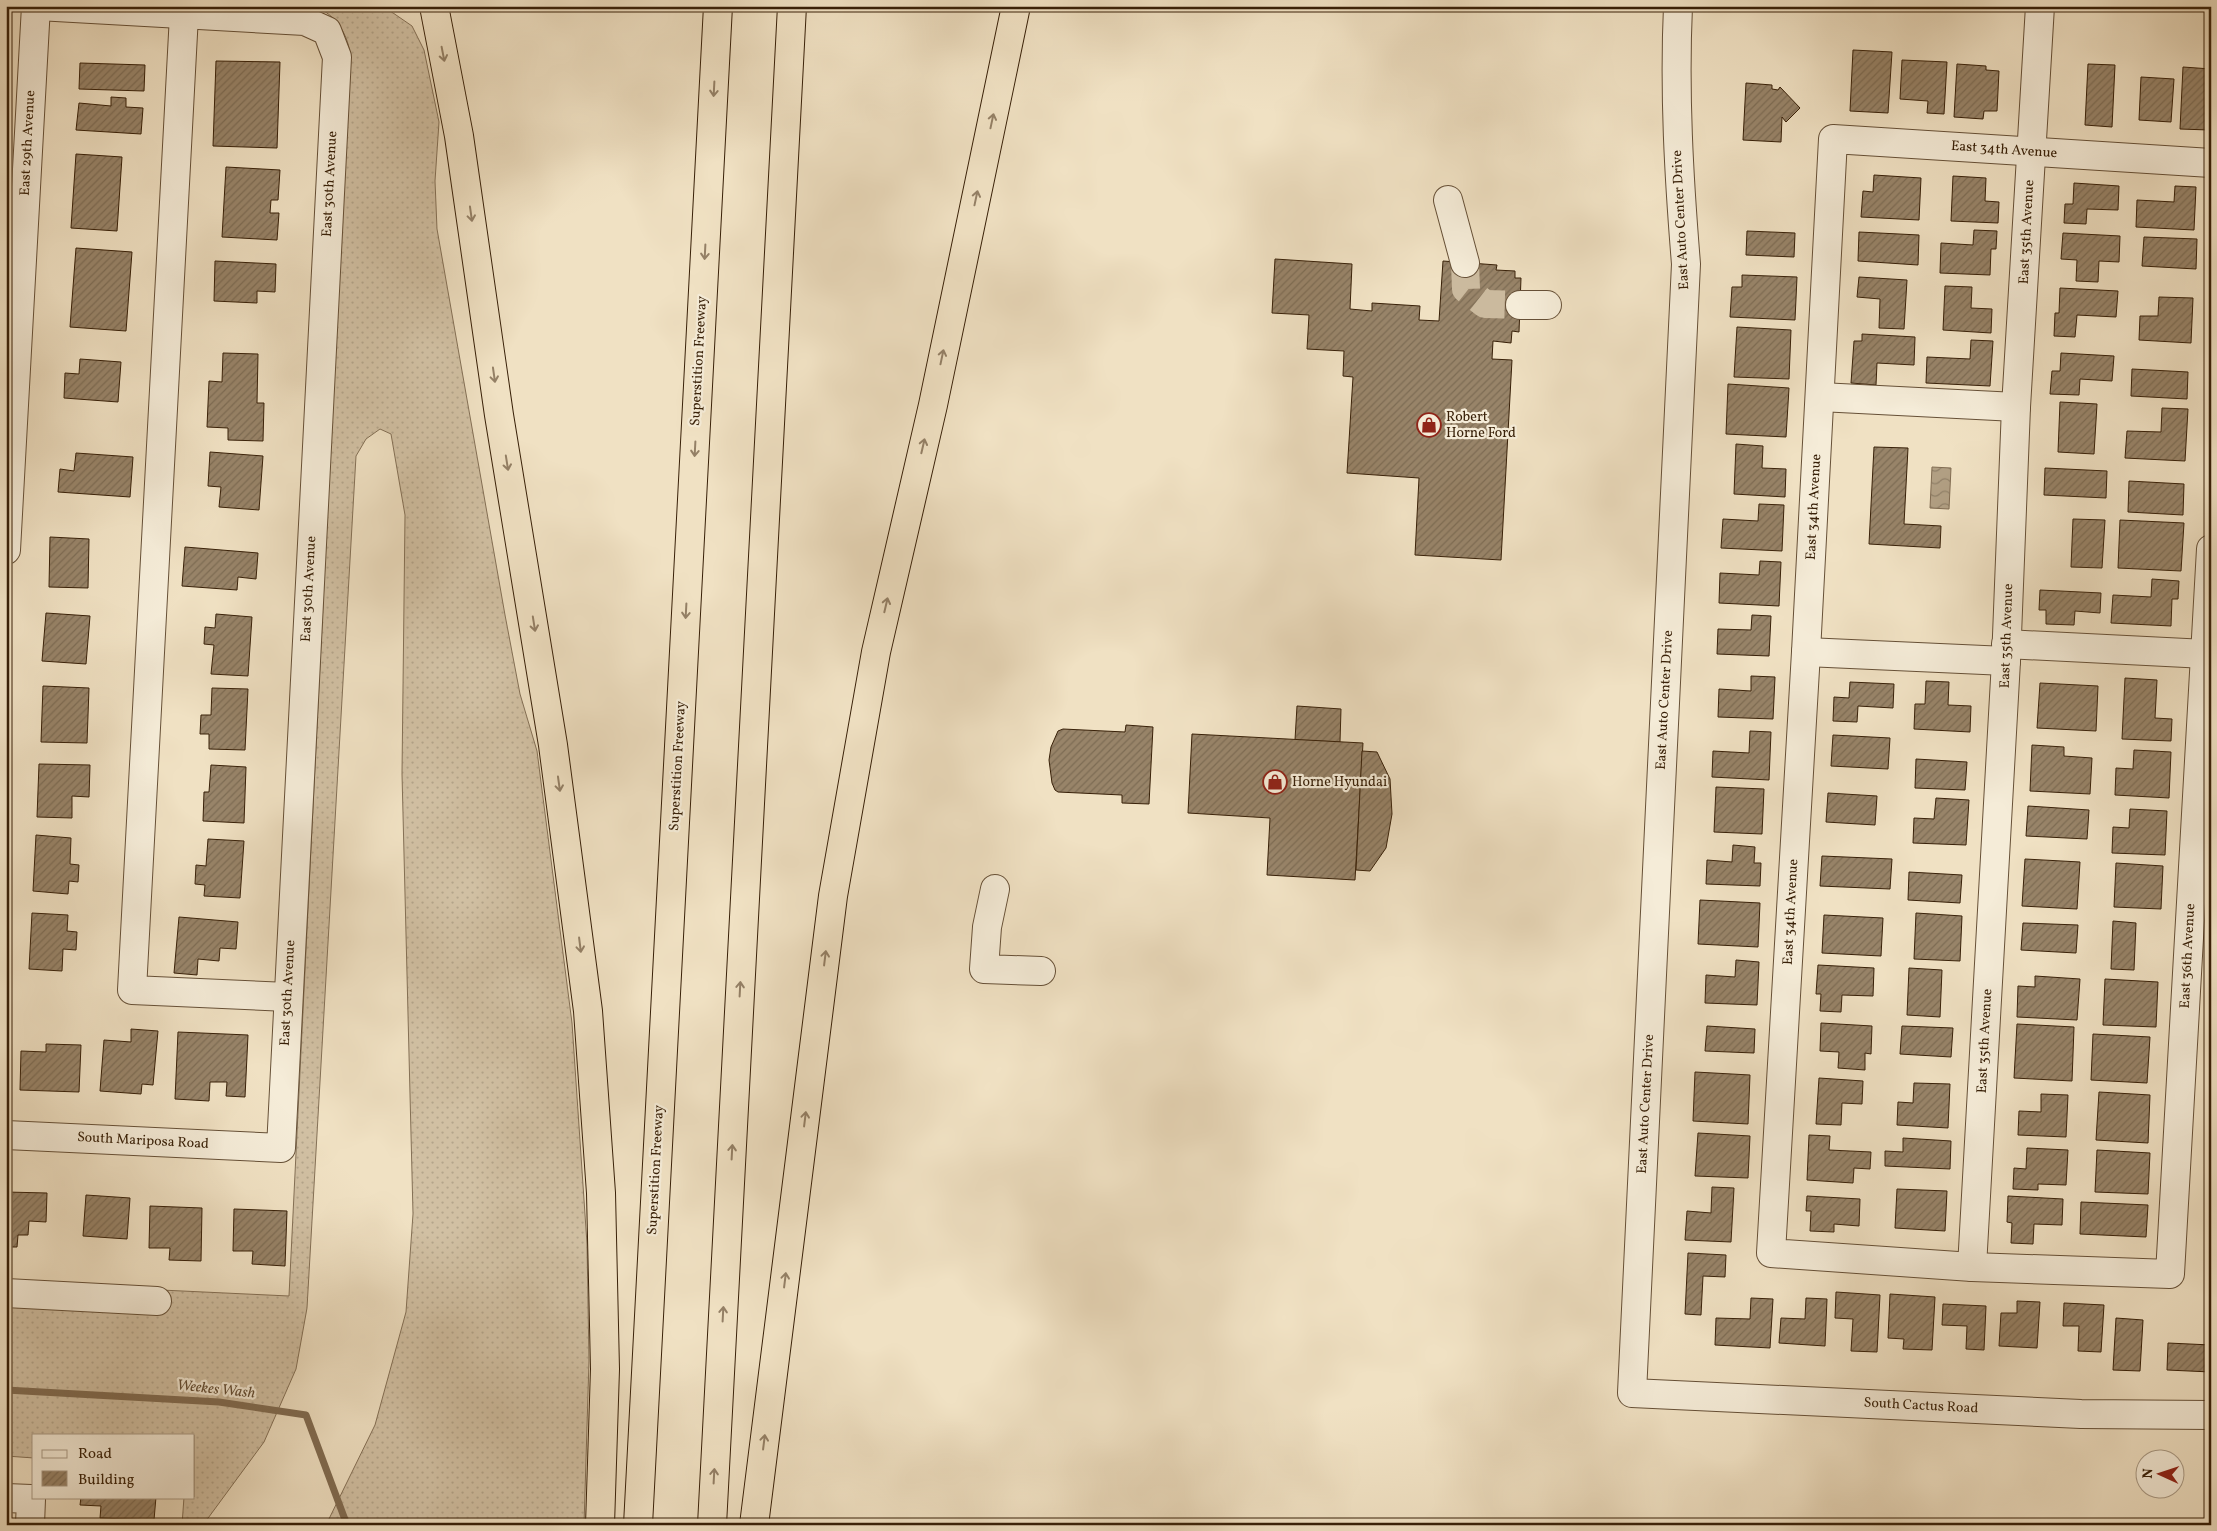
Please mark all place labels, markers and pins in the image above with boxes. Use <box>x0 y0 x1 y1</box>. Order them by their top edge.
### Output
place label: Robert Horne Ford <box>1446 408 1516 443</box>
shop icon: Robert Horne Ford <box>1416 412 1442 438</box>
shop icon: Horne Hyundai <box>1262 769 1288 795</box>
place label: Horne Hyundai <box>1292 773 1387 792</box>

